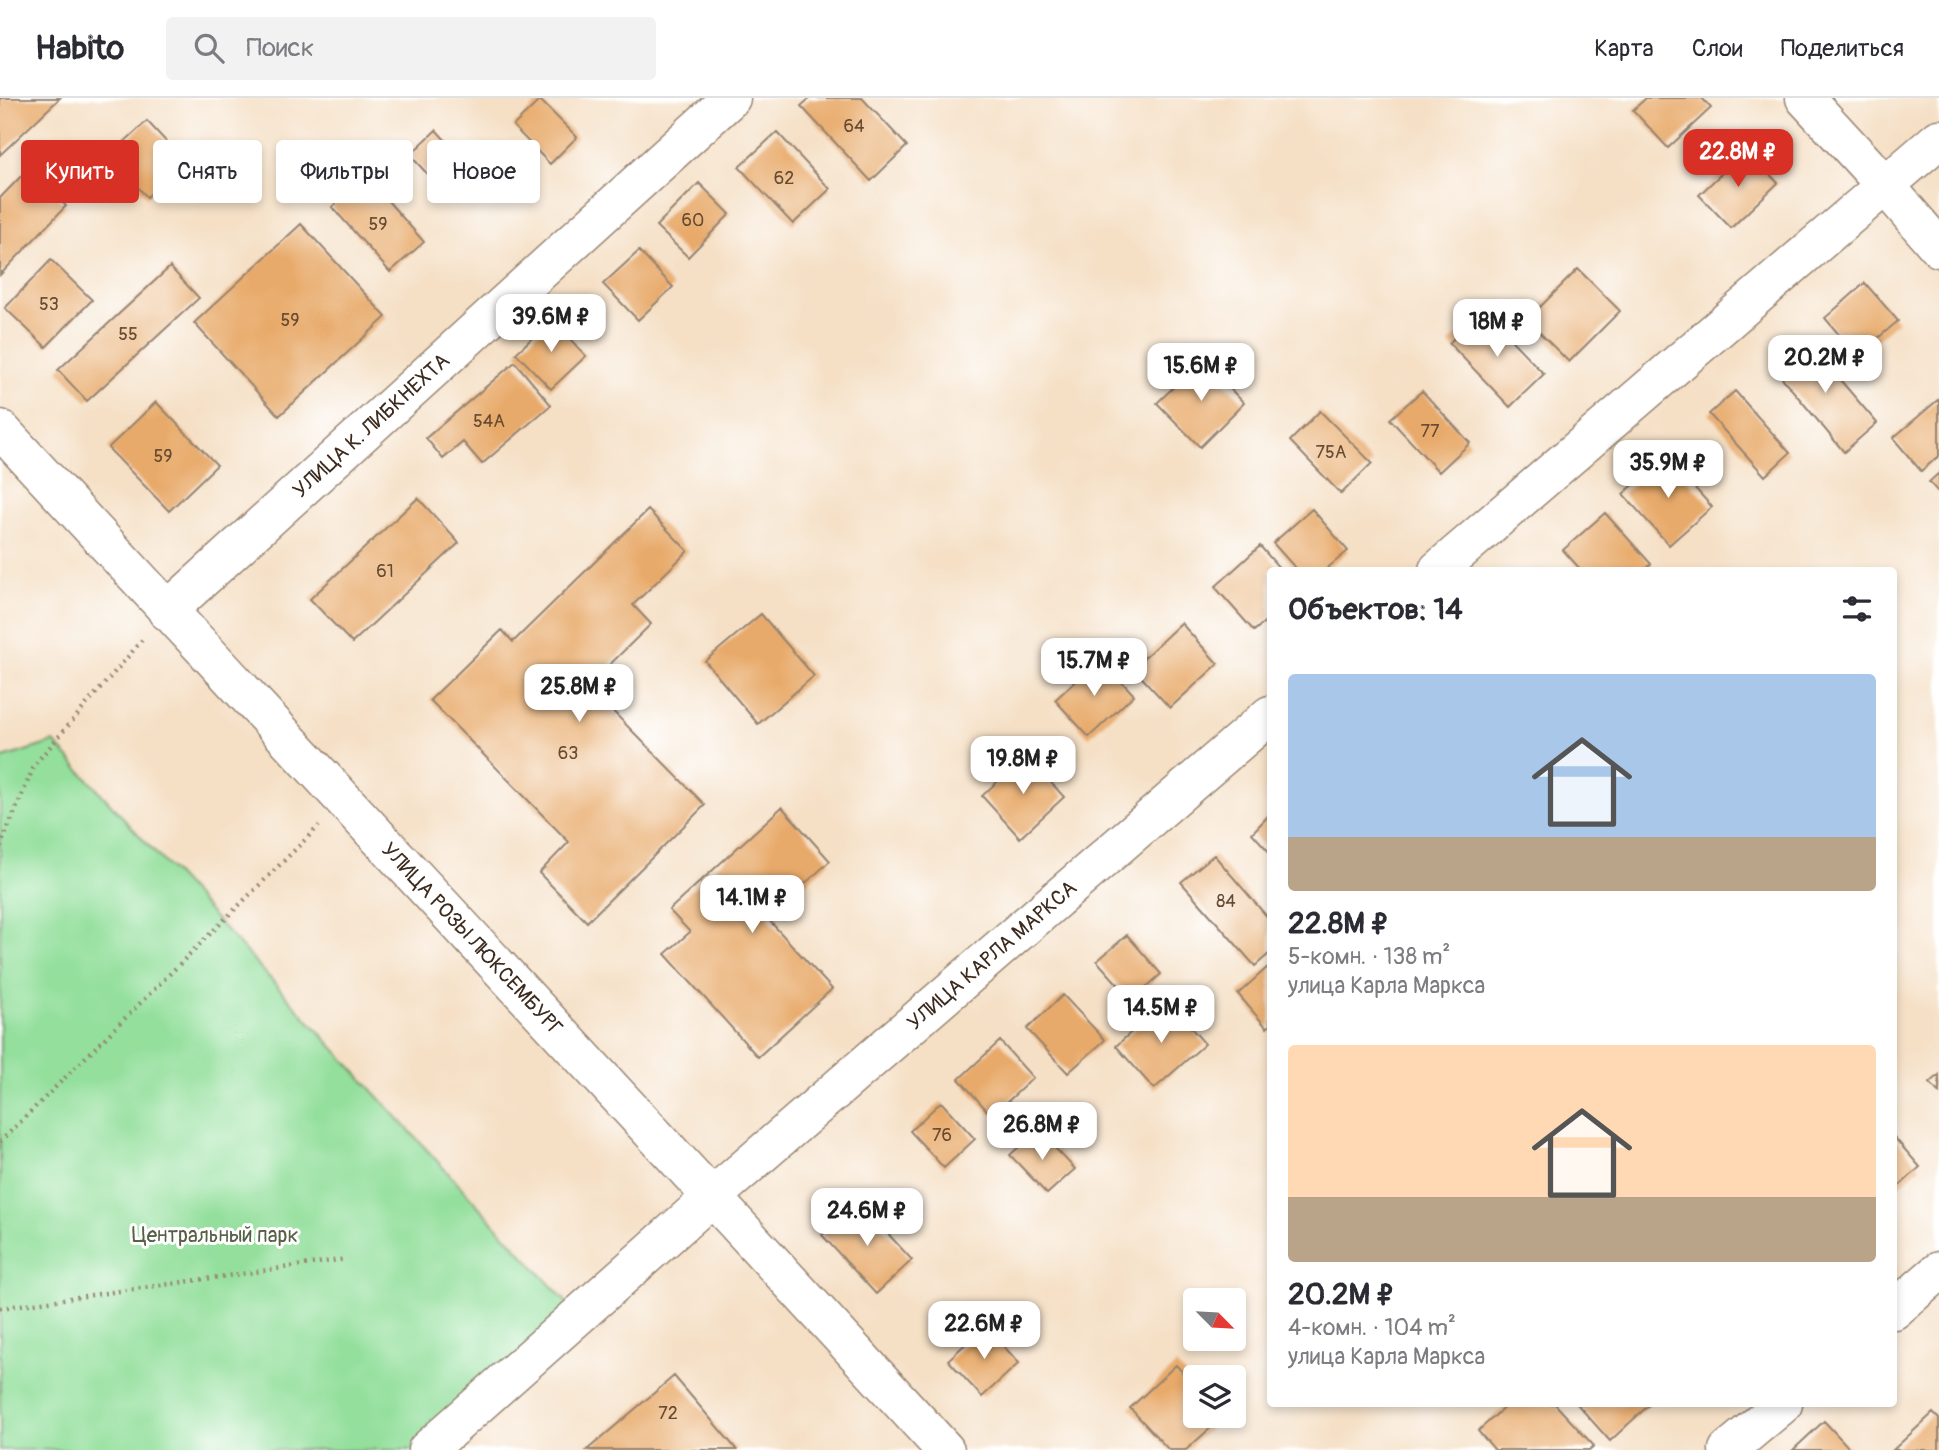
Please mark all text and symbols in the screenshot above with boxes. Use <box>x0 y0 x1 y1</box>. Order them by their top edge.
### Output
search box <box>166 17 656 80</box>
text: Habito <box>35 28 124 69</box>
icon: search <box>190 29 228 67</box>
text: Поиск <box>246 32 314 64</box>
text: Карта <box>1594 34 1654 63</box>
text: Слои <box>1692 34 1743 63</box>
text: Поделиться <box>1781 34 1904 63</box>
house number: 64 <box>844 115 865 138</box>
pin: 22.8M ₽ <box>1673 130 1803 189</box>
text: 22.8M ₽ <box>1699 137 1777 166</box>
chip: Купить <box>21 140 139 203</box>
chip: Снять <box>153 140 262 203</box>
chip: Фильтры <box>276 140 413 203</box>
chip: Новое <box>427 140 540 203</box>
house number: 62 <box>774 167 794 190</box>
house number: 60 <box>682 209 704 232</box>
house number: 59 <box>368 213 388 236</box>
house number: 53 <box>39 293 59 316</box>
pin: 39.6M ₽ <box>486 294 616 354</box>
pin: 18M ₽ <box>1448 300 1546 359</box>
text: 39.6M ₽ <box>512 302 590 331</box>
text: 18M ₽ <box>1469 307 1525 336</box>
house number: 59 <box>280 309 300 332</box>
house number: 55 <box>118 323 138 346</box>
pin: 20.2M ₽ <box>1760 336 1890 395</box>
text: 20.2M ₽ <box>1784 343 1866 372</box>
pin: 15.6M ₽ <box>1136 344 1266 403</box>
street label: УЛИЦА К. ЛИБКНЕХТА <box>287 347 456 504</box>
text: 15.6M ₽ <box>1163 351 1239 380</box>
house number: 54А <box>473 410 505 433</box>
house number: 77 <box>1420 420 1440 443</box>
pin: 35.9M ₽ <box>1603 440 1733 500</box>
house number: 75А <box>1316 441 1347 464</box>
house number: 59 <box>153 445 173 468</box>
text: 35.9M ₽ <box>1629 448 1707 477</box>
house number: 61 <box>376 560 394 583</box>
icon: filters <box>1838 590 1876 628</box>
text: Объектов: 14 <box>1288 591 1463 628</box>
pin: 15.7M ₽ <box>1029 638 1159 698</box>
text: 15.7M ₽ <box>1057 646 1131 675</box>
pin: 25.8M ₽ <box>514 664 644 724</box>
text: 25.8M ₽ <box>540 672 618 701</box>
icon: home <box>1519 719 1645 845</box>
pin: 19.8M ₽ <box>958 736 1088 796</box>
house number: 63 <box>558 742 578 765</box>
text: 19.8M ₽ <box>987 744 1059 773</box>
street label: УЛИЦА РОЗЫ ЛЮКСЕМБУРГ <box>375 837 568 1042</box>
street label: УЛИЦА КАРЛА МАРКСА <box>902 875 1083 1036</box>
pin: 14.1M ₽ <box>687 876 817 935</box>
text: 14.1M ₽ <box>716 883 788 912</box>
house number: 84 <box>1216 890 1236 913</box>
text: 22.8M ₽ <box>1288 905 1389 942</box>
text: 5-комн. · 138 m² <box>1288 942 1450 971</box>
text: улица Карла Маркса <box>1288 971 1485 1000</box>
pin: 14.5M ₽ <box>1096 986 1226 1045</box>
text: 14.5M ₽ <box>1123 993 1199 1022</box>
icon: home <box>1519 1090 1645 1216</box>
pin: 26.8M ₽ <box>977 1102 1107 1162</box>
text: 26.8M ₽ <box>1003 1110 1081 1139</box>
house number: 76 <box>932 1124 952 1147</box>
pin: 24.6M ₽ <box>802 1188 932 1248</box>
text: 24.6M ₽ <box>827 1196 907 1225</box>
park label: Центральный парк <box>132 1222 298 1249</box>
text: 20.2M ₽ <box>1288 1276 1395 1313</box>
north arrow <box>1183 1288 1246 1351</box>
map controls <box>1183 1288 1246 1428</box>
pin: 22.6M ₽ <box>919 1302 1049 1361</box>
text: 22.6M ₽ <box>944 1309 1024 1338</box>
text: 4-комн. · 104 m² <box>1288 1313 1456 1342</box>
text: улица Карла Маркса <box>1288 1342 1485 1371</box>
button: layers <box>1183 1365 1246 1428</box>
house number: 72 <box>658 1402 678 1425</box>

